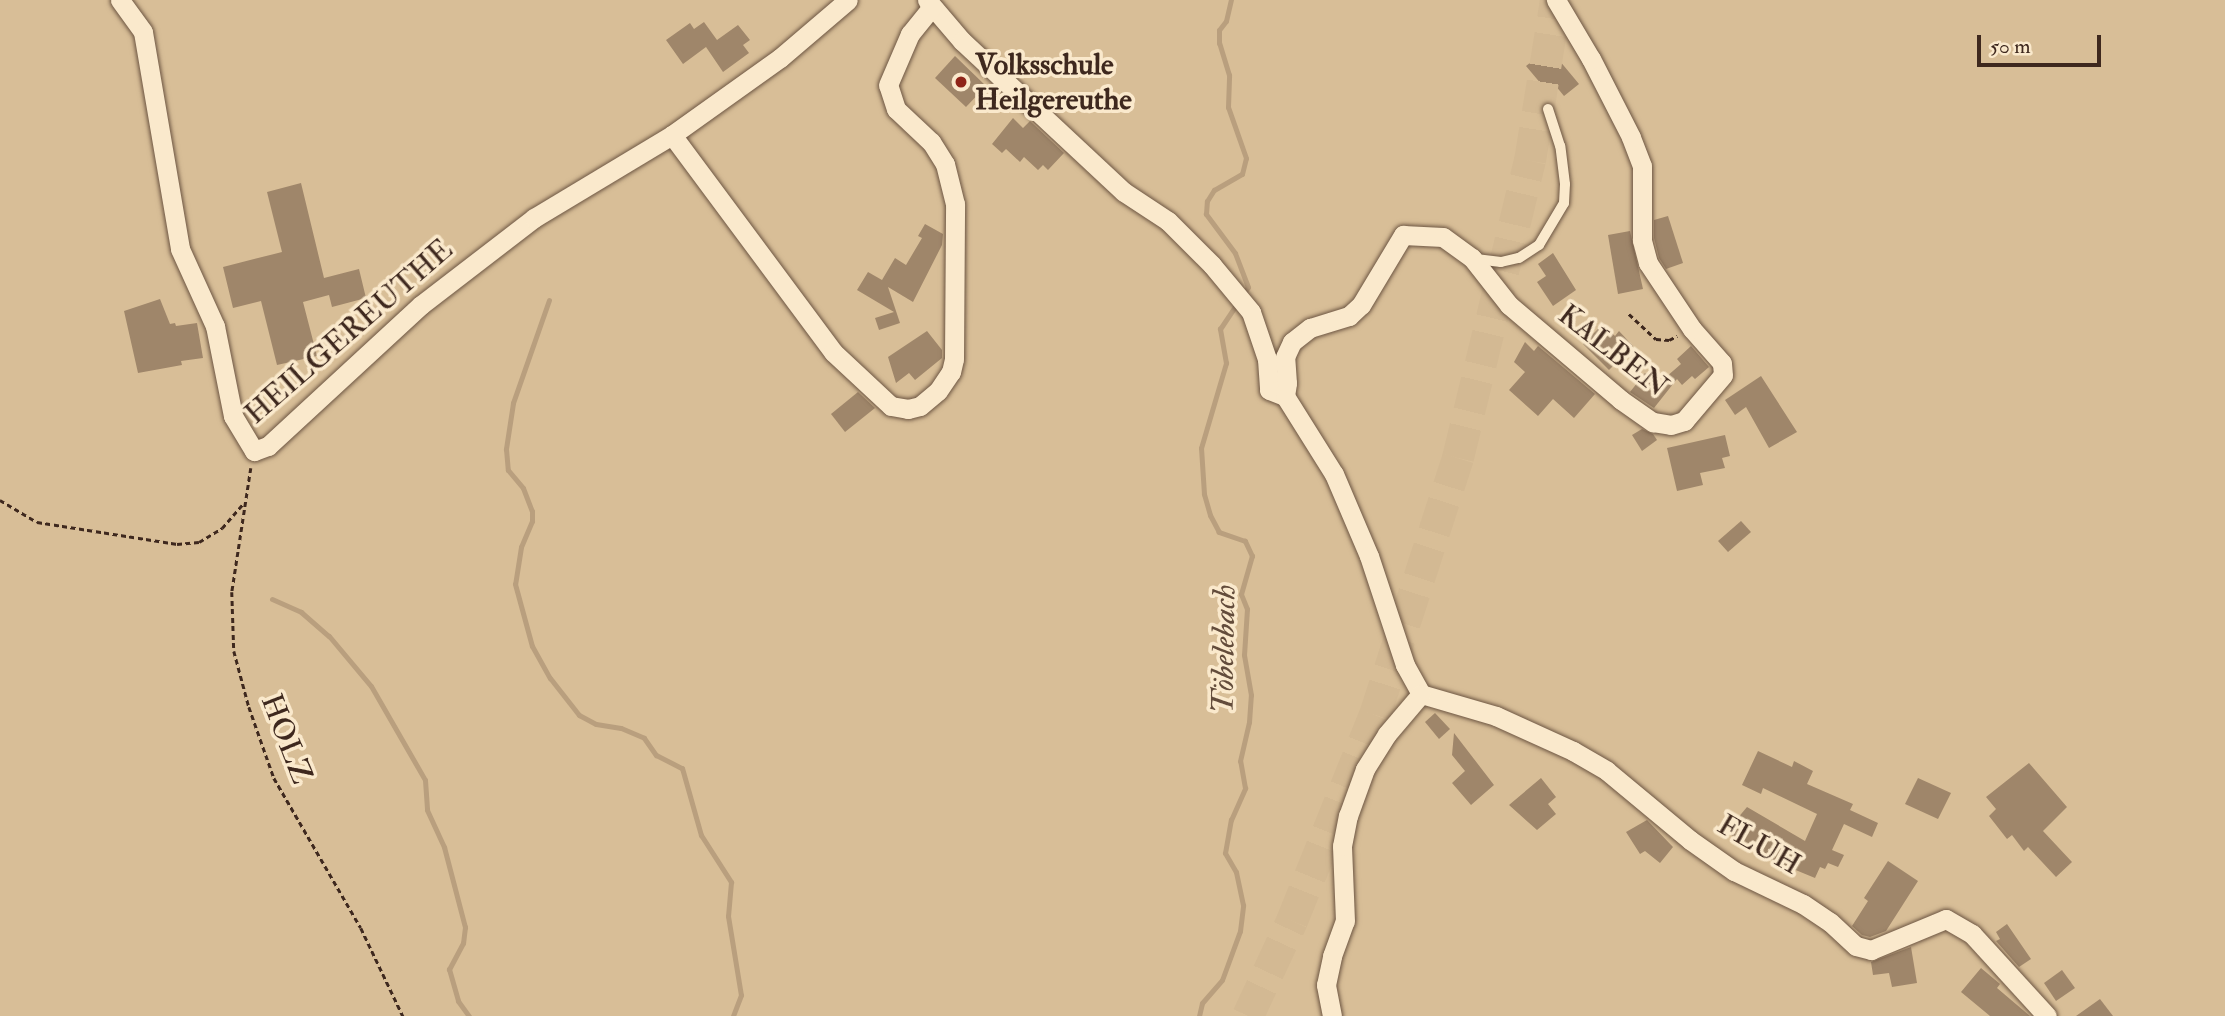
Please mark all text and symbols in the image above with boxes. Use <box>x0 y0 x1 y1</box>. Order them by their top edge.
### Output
scale bar <box>1980 21 2104 65</box>
text: 50 m <box>1990 33 2031 60</box>
place label: Volksschule Heilgereuthe <box>975 47 1132 118</box>
marker: Volksschule Heilgereuthe <box>953 74 969 90</box>
street label: HEILGEREUTHE <box>238 232 460 432</box>
street label: KALBEN <box>1551 297 1675 405</box>
water label: Töbelebach <box>1204 584 1244 714</box>
street label: HOLZ <box>253 689 319 789</box>
street label: FLUH <box>1711 807 1807 883</box>

